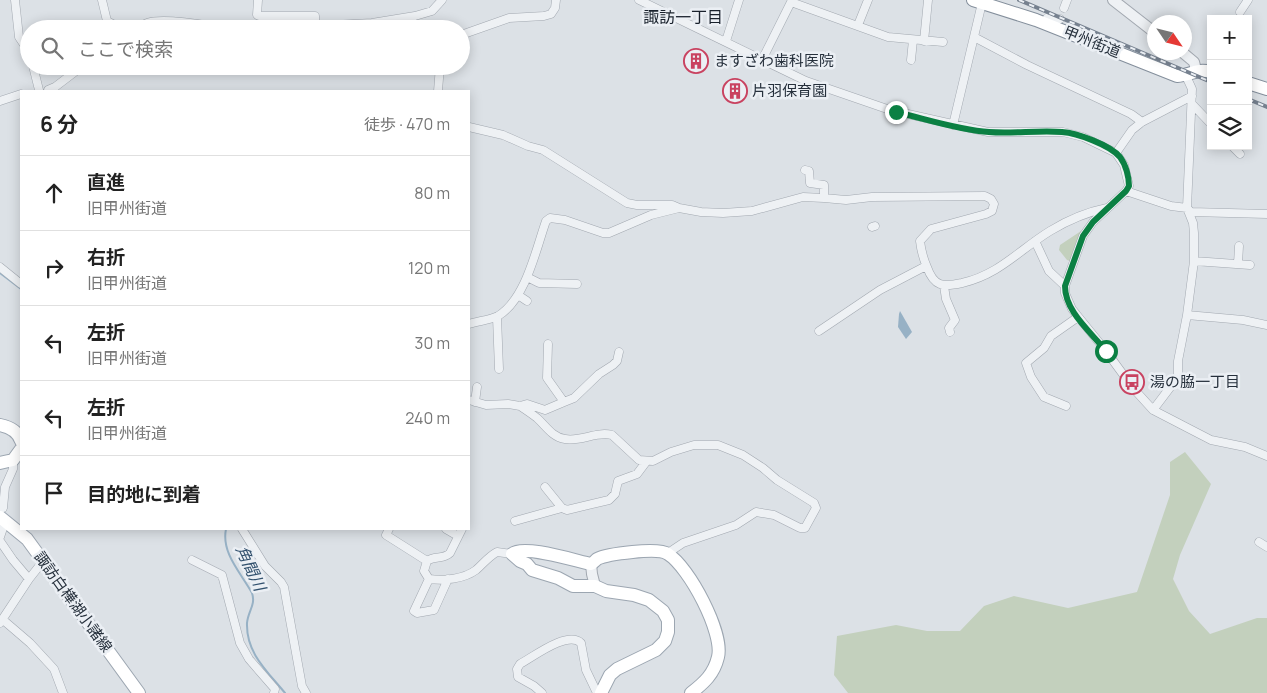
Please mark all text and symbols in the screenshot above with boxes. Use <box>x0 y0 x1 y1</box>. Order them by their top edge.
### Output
district label: 諏訪一丁目 <box>643 6 723 28</box>
north arrow <box>1147 15 1192 60</box>
map controls <box>1207 15 1252 150</box>
button: + <box>1207 15 1252 60</box>
search box <box>20 20 470 75</box>
street label: 甲州街道 <box>1060 21 1124 63</box>
icon: search <box>38 34 66 62</box>
text: ここで検索 <box>78 36 173 62</box>
building icon: ますざわ歯科医院 <box>683 48 709 74</box>
place label: ますざわ歯科医院 <box>714 50 834 71</box>
button: − <box>1207 60 1252 105</box>
building icon: 片羽保育園 <box>722 78 748 104</box>
place label: 片羽保育園 <box>752 80 827 101</box>
route end <box>885 101 908 124</box>
button: layers <box>1207 105 1252 150</box>
text: 6 分 <box>40 110 78 138</box>
text: 徒歩 · 470 m <box>364 113 450 135</box>
text: 直進 <box>87 169 125 195</box>
icon: ahead <box>40 179 68 207</box>
text: 80 m <box>414 182 450 204</box>
text: 旧甲州街道 <box>87 197 167 219</box>
text: 右折 <box>87 244 125 270</box>
icon: right <box>40 254 68 282</box>
text: 120 m <box>408 257 450 279</box>
text: 旧甲州街道 <box>87 272 167 294</box>
text: 左折 <box>87 319 125 345</box>
icon: left <box>40 329 68 357</box>
text: 30 m <box>415 332 450 354</box>
route start <box>1095 340 1118 363</box>
text: 旧甲州街道 <box>87 347 167 369</box>
bus stop icon: 湯の脇一丁目 <box>1119 369 1145 395</box>
place label: 湯の脇一丁目 <box>1150 371 1240 392</box>
text: 左折 <box>87 394 125 420</box>
icon: left <box>40 404 68 432</box>
text: 240 m <box>405 407 450 429</box>
text: 旧甲州街道 <box>87 422 167 444</box>
icon: arrive <box>40 479 68 507</box>
text: 目的地に到着 <box>87 481 201 507</box>
water label: 角間川 <box>231 542 272 596</box>
street label: 諏訪白樺湖小諸線 <box>30 547 117 656</box>

